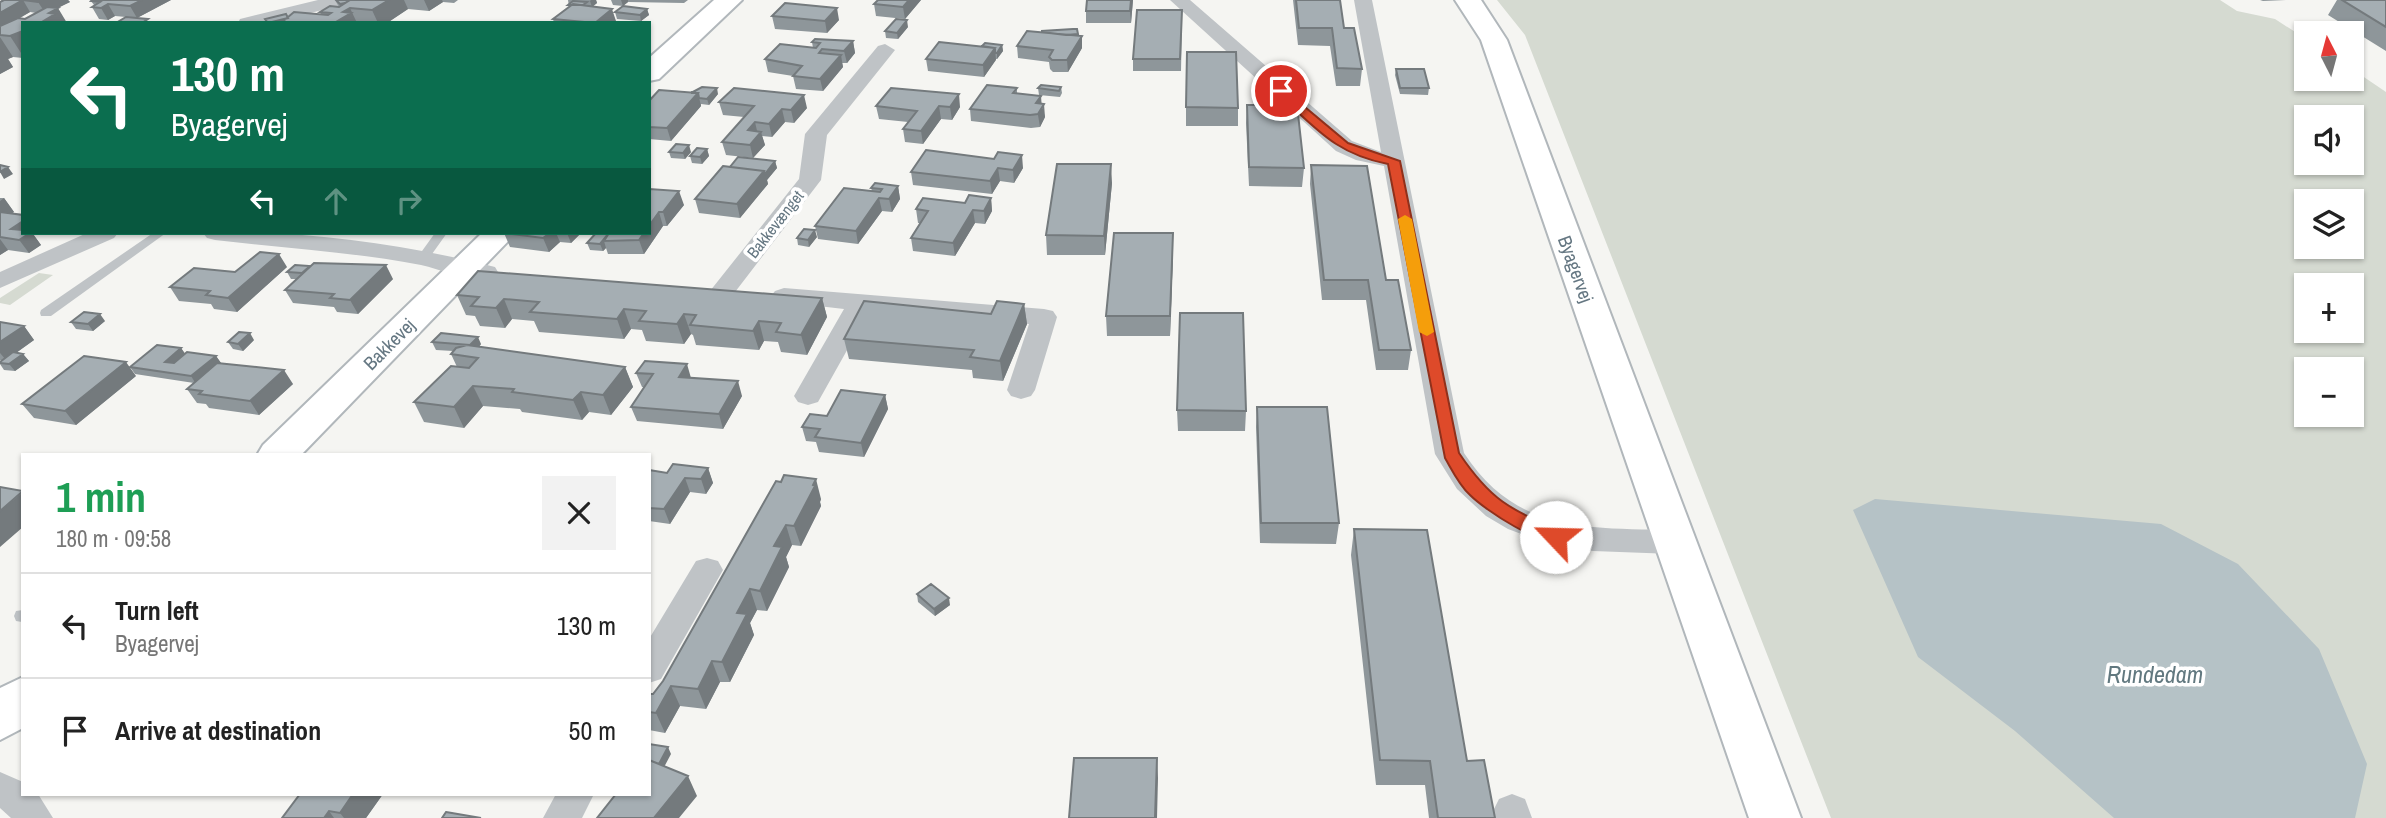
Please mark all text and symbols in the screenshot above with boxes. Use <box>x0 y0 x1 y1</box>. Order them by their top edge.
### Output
north arrow <box>2294 21 2364 91</box>
map controls <box>2294 21 2364 427</box>
text: 130 m <box>171 40 285 106</box>
icon: left <box>56 49 147 140</box>
pin <box>1251 61 1311 121</box>
icon: arrive <box>1262 72 1300 110</box>
text: Byagervej <box>171 103 288 146</box>
button: sound <box>2294 105 2364 175</box>
icon: left <box>244 182 282 220</box>
icon: ahead <box>317 182 355 220</box>
icon: right <box>390 182 428 220</box>
street label: Bakkevænget <box>742 185 809 262</box>
button: layers <box>2294 189 2364 259</box>
street label: Byagervej <box>1552 232 1600 306</box>
button: + <box>2294 273 2364 343</box>
street label: Bakkevej <box>357 312 421 376</box>
button: − <box>2294 357 2364 427</box>
text: 1 min <box>56 469 146 525</box>
button: close <box>542 476 616 550</box>
position arrow <box>1519 500 1593 574</box>
text: 180 m · 09:58 <box>56 523 171 554</box>
text: Turn left <box>115 593 199 628</box>
icon: left <box>56 607 94 645</box>
text: 130 m <box>557 608 616 643</box>
text: Byagervej <box>115 628 199 659</box>
water label: Rundedam <box>2107 658 2203 690</box>
icon: arrive <box>56 712 94 750</box>
text: Arrive at destination <box>115 713 321 748</box>
text: 50 m <box>569 713 616 748</box>

